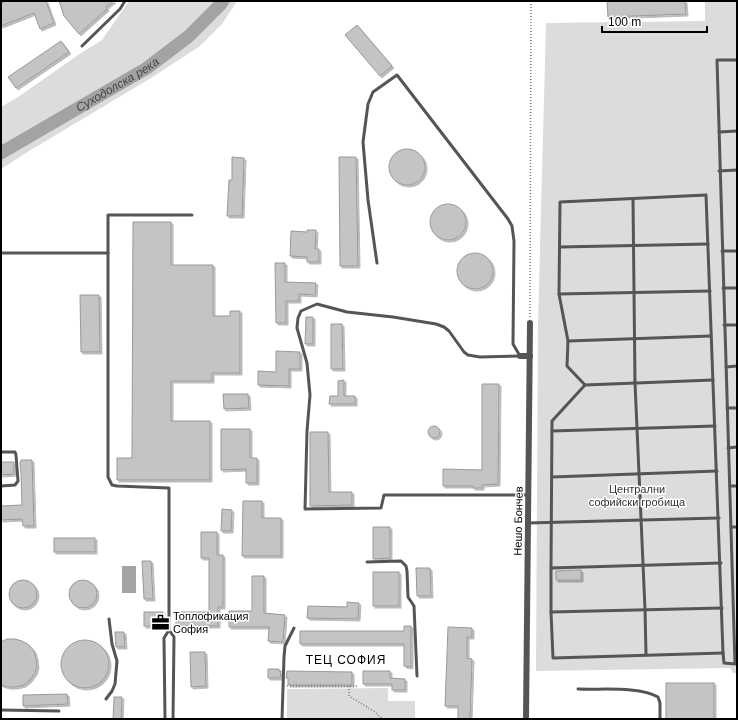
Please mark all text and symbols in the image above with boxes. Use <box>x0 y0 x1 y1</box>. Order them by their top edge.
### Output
scale bar <box>602 8 707 34</box>
text: 100 m <box>608 15 641 29</box>
water label: Суходолска река <box>73 54 162 115</box>
park label: Централни софийски гробища <box>589 483 686 508</box>
street label: Нешо Бончев <box>511 486 525 556</box>
place label: Топлофикация София <box>173 610 248 635</box>
office icon: Топлофикация София <box>150 612 170 632</box>
district label: ТЕЦ СОФИЯ <box>306 653 386 667</box>

